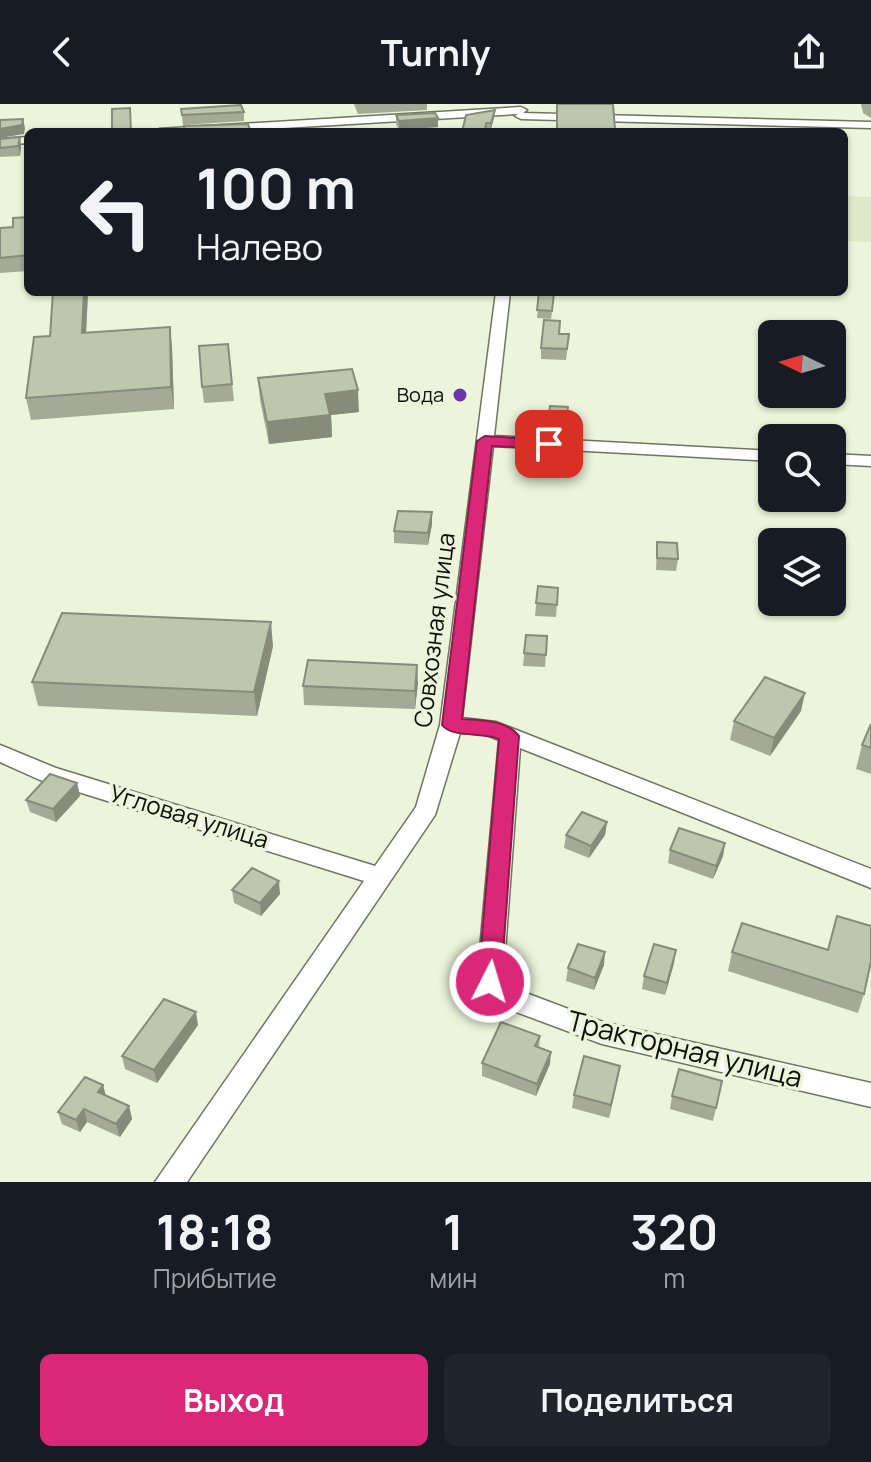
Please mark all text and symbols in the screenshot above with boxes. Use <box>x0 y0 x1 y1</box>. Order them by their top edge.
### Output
text: Turnly <box>381 28 490 77</box>
icon: back <box>40 30 84 74</box>
icon: share <box>787 30 831 74</box>
text: 100 m <box>196 149 356 226</box>
icon: left <box>64 160 168 264</box>
text: Налево <box>196 222 323 271</box>
north arrow <box>758 320 846 408</box>
map controls <box>758 320 846 616</box>
place label: Вода <box>397 381 444 408</box>
marker: Вода <box>451 386 469 404</box>
pin <box>515 410 583 478</box>
icon: arrive <box>527 422 571 466</box>
button: search <box>758 424 846 512</box>
button: layers <box>758 528 846 616</box>
street label: Совхозная улица <box>405 531 462 729</box>
street label: Угловая улица <box>106 776 273 855</box>
position arrow <box>448 940 532 1024</box>
street label: Тракторная улица <box>564 1000 807 1096</box>
text: 18:18 <box>156 1199 273 1264</box>
text: 1 <box>443 1199 464 1264</box>
text: 320 <box>630 1199 718 1264</box>
text: Прибытие <box>153 1260 277 1296</box>
text: мин <box>429 1260 477 1296</box>
text: m <box>663 1260 685 1296</box>
button: Выход <box>40 1354 428 1446</box>
button: Поделиться <box>444 1354 831 1446</box>

